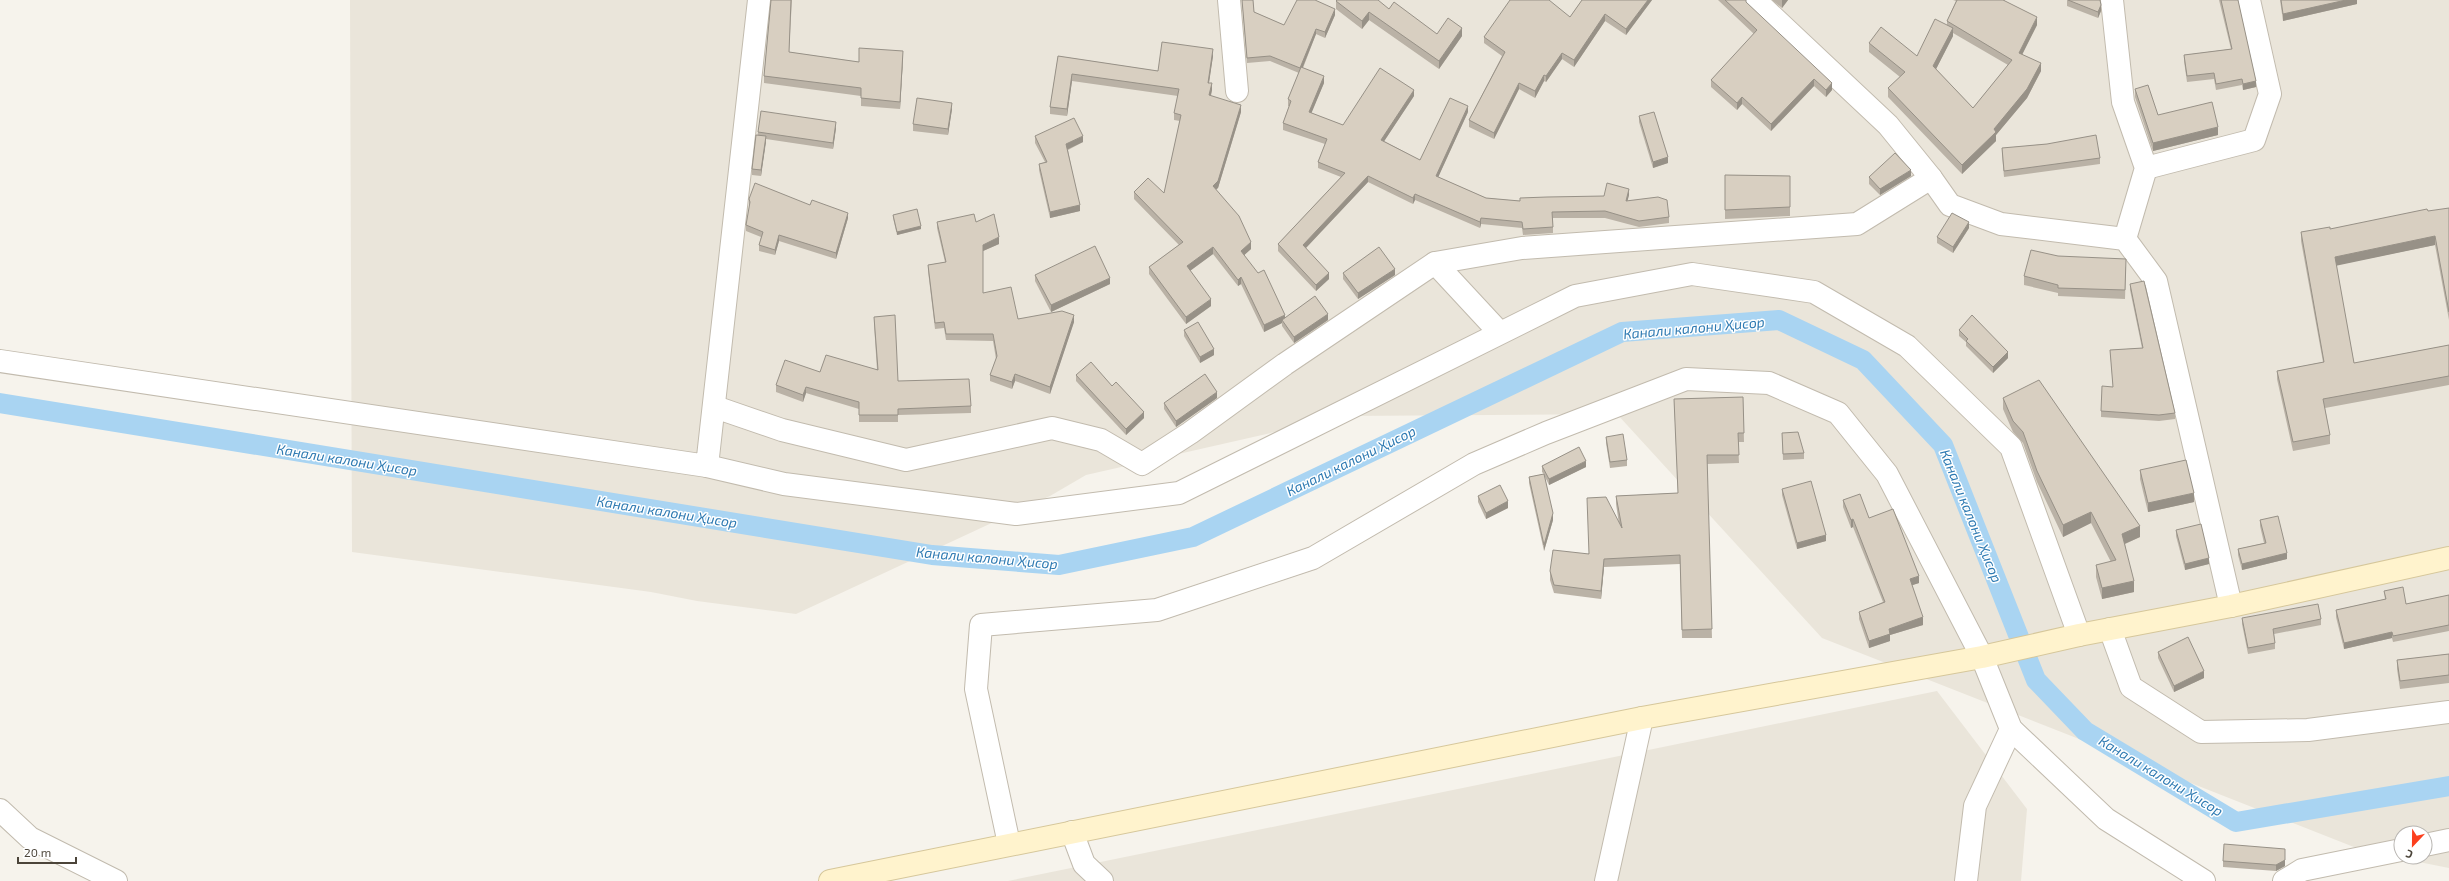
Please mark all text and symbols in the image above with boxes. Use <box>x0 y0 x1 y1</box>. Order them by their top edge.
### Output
water label: Канали калони Ҳисор <box>1622 313 1765 342</box>
water label: Канали калони Ҳисор <box>1283 422 1418 499</box>
water label: Канали калони Ҳисор <box>276 440 419 479</box>
water label: Канали калони Ҳисор <box>1937 447 2006 585</box>
water label: Канали калони Ҳисор <box>596 492 739 531</box>
water label: Канали калони Ҳисор <box>916 543 1059 572</box>
water label: Канали калони Ҳисор <box>2096 732 2226 819</box>
north arrow <box>2393 825 2433 865</box>
scale bar <box>18 839 76 865</box>
text: 20 m <box>24 845 51 859</box>
text: С <box>2403 847 2415 862</box>

